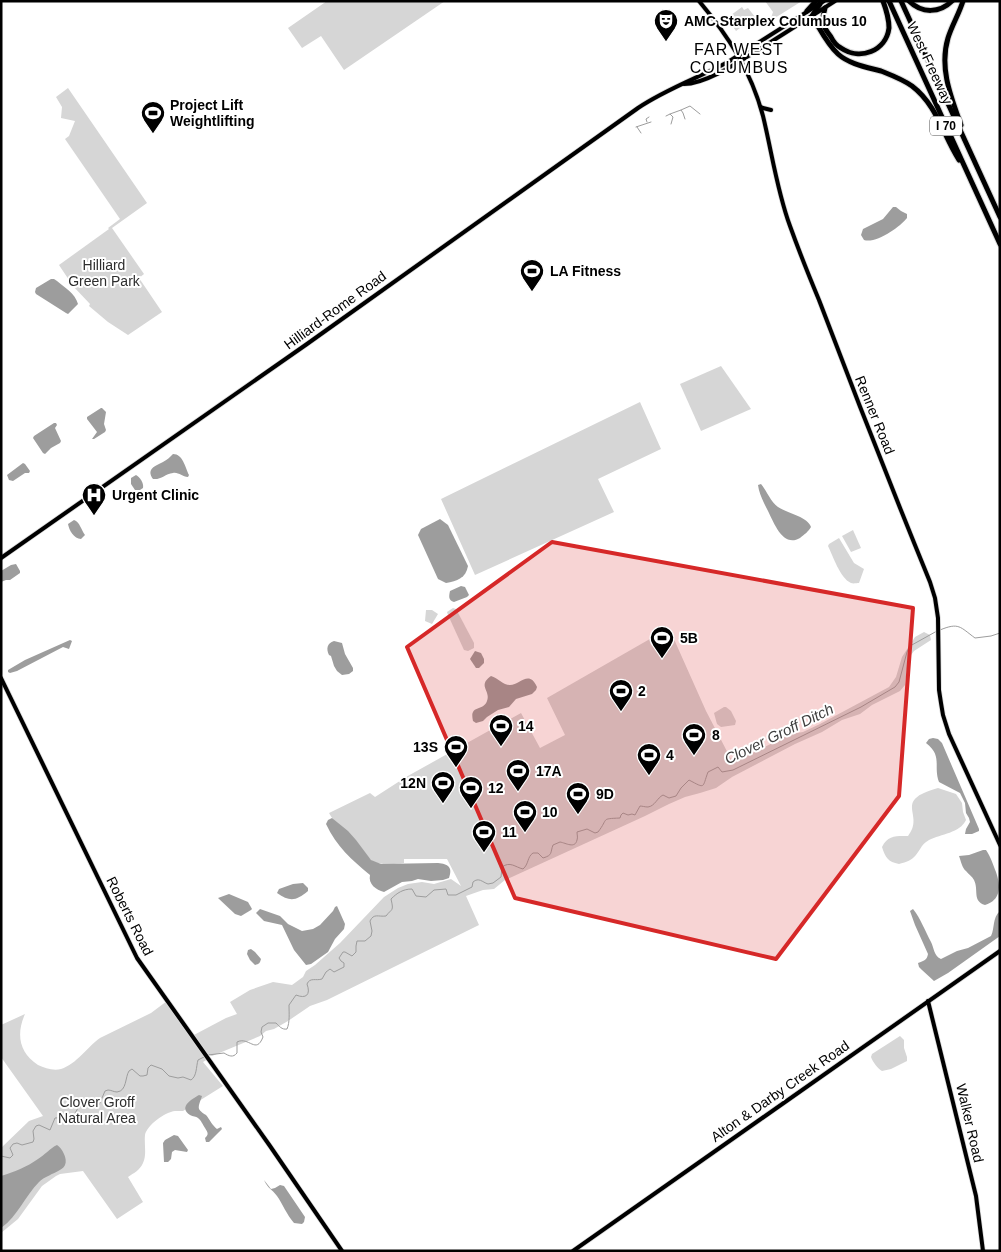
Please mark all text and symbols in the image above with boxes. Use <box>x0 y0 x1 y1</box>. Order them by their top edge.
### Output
theatre icon: AMC Starplex Columbus 10 <box>653 8 679 42</box>
place label: AMC Starplex Columbus 10 <box>684 13 867 29</box>
street label: West Freeway <box>904 19 956 107</box>
district label: FAR WEST COLUMBUS <box>690 41 788 76</box>
place label: Project Lift Weightlifting <box>170 97 255 129</box>
sports icon: Project Lift Weightlifting <box>140 100 166 134</box>
road number: I 70 <box>930 116 962 136</box>
park label: Hilliard Green Park <box>68 257 141 289</box>
sports icon: LA Fitness <box>519 258 545 292</box>
place label: LA Fitness <box>550 263 621 279</box>
street label: Hilliard-Rome Road <box>281 268 389 352</box>
street label: Renner Road <box>852 373 898 457</box>
hospital icon: Urgent Clinic <box>81 482 107 516</box>
place label: Urgent Clinic <box>112 487 199 503</box>
sports icon: 5B <box>649 625 675 659</box>
place label: 5B <box>680 630 698 646</box>
sports icon: 2 <box>608 678 634 712</box>
place label: 2 <box>638 683 646 699</box>
water label: Clover Groff Ditch <box>721 700 836 767</box>
sports icon: 14 <box>488 713 514 747</box>
place label: 14 <box>518 718 534 734</box>
sports icon: 8 <box>681 722 707 756</box>
place label: 8 <box>712 727 720 743</box>
sports icon: 13S <box>443 734 469 768</box>
place label: 13S <box>413 739 438 755</box>
sports icon: 4 <box>636 742 662 776</box>
place label: 4 <box>666 747 674 763</box>
sports icon: 17A <box>505 758 531 792</box>
place label: 17A <box>536 763 562 779</box>
sports icon: 12N <box>430 770 456 804</box>
place label: 12N <box>400 775 426 791</box>
sports icon: 12 <box>458 775 484 809</box>
place label: 12 <box>488 780 504 796</box>
sports icon: 9D <box>565 781 591 815</box>
place label: 9D <box>596 786 614 802</box>
sports icon: 10 <box>512 799 538 833</box>
place label: 10 <box>542 804 558 820</box>
sports icon: 11 <box>471 819 497 853</box>
place label: 11 <box>502 824 517 840</box>
street label: Roberts Road <box>103 874 157 958</box>
street label: Alton & Darby Creek Road <box>708 1037 852 1145</box>
street label: Walker Road <box>953 1082 987 1164</box>
park label: Clover Groff Natural Area <box>58 1094 136 1126</box>

